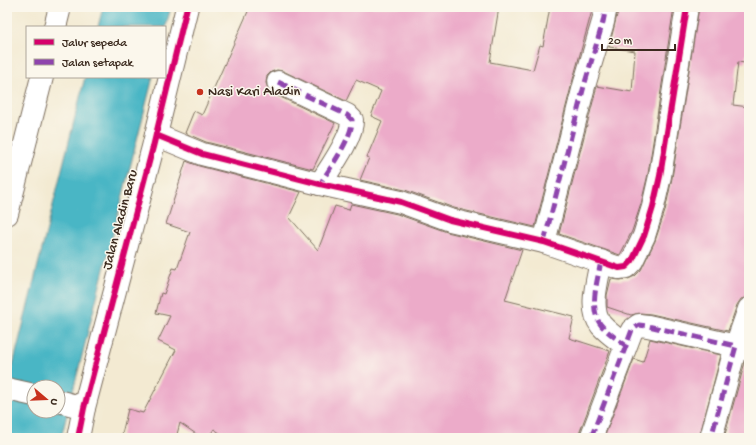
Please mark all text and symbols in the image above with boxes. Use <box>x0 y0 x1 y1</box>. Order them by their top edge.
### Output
legend <box>26 26 166 78</box>
scale bar <box>602 26 675 52</box>
text: 20 m <box>608 35 633 49</box>
text: Jalur sepeda <box>62 37 127 51</box>
text: Jalan setapak <box>62 57 135 71</box>
place label: Nasi Kari Aladin <box>208 84 301 101</box>
marker: Nasi Kari Aladin <box>195 87 205 97</box>
street label: Jalan Aladin Baru <box>99 168 143 272</box>
north arrow <box>26 379 66 419</box>
text: U <box>47 397 60 407</box>

